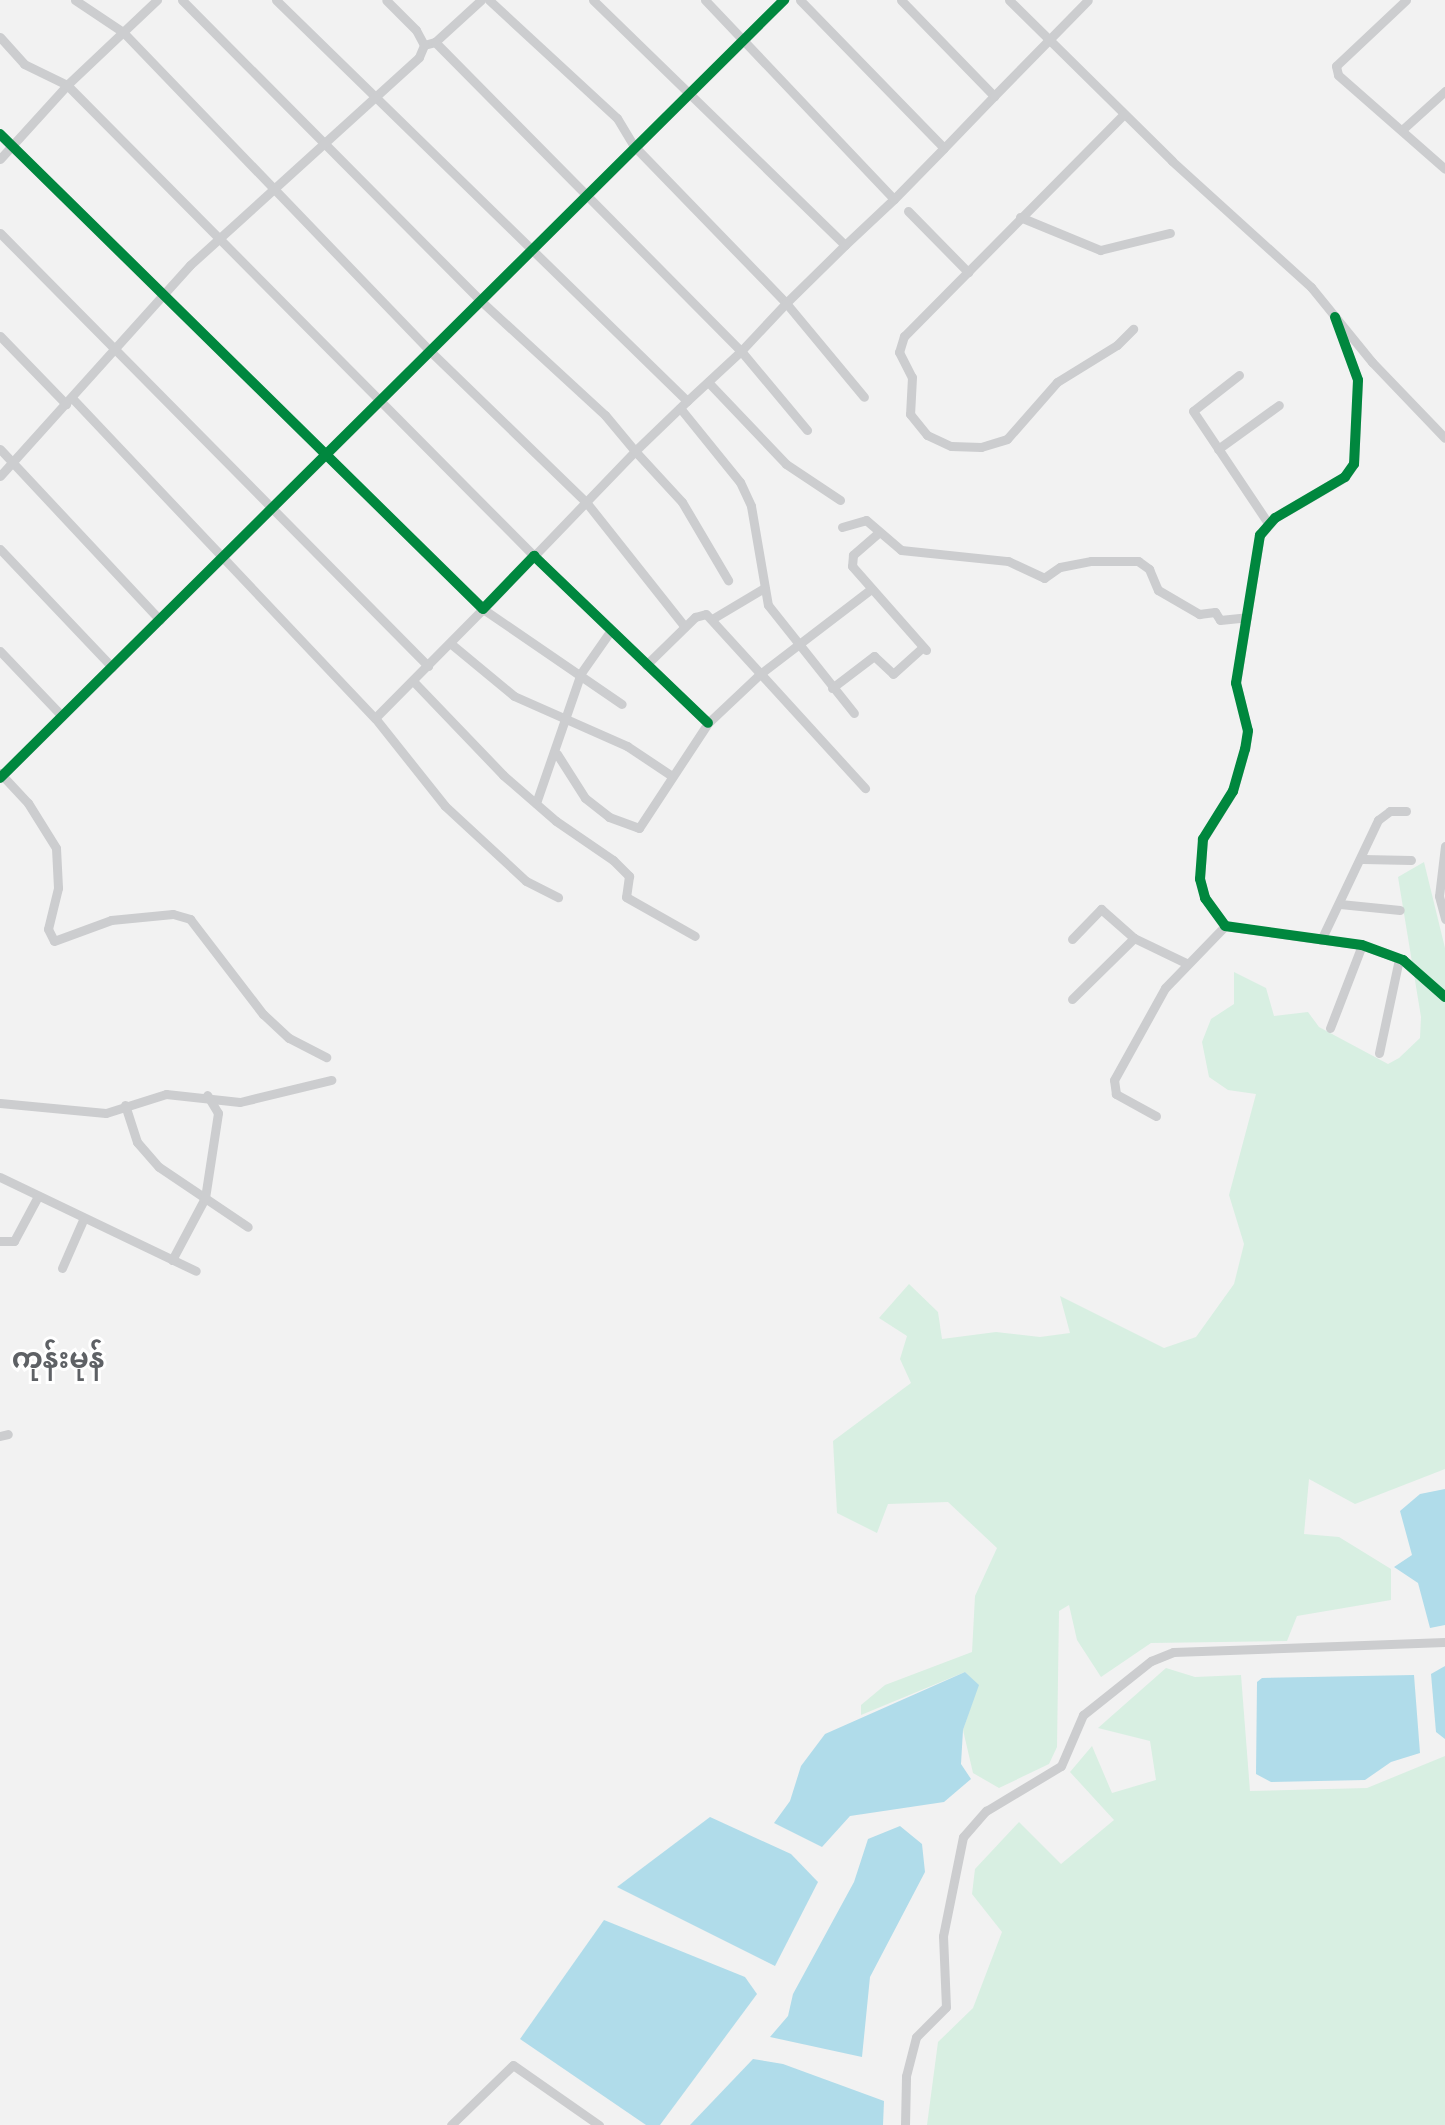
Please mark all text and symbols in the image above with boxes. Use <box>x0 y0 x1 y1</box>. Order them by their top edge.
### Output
district label: ကုန်းမုန် <box>12 1340 104 1374</box>

